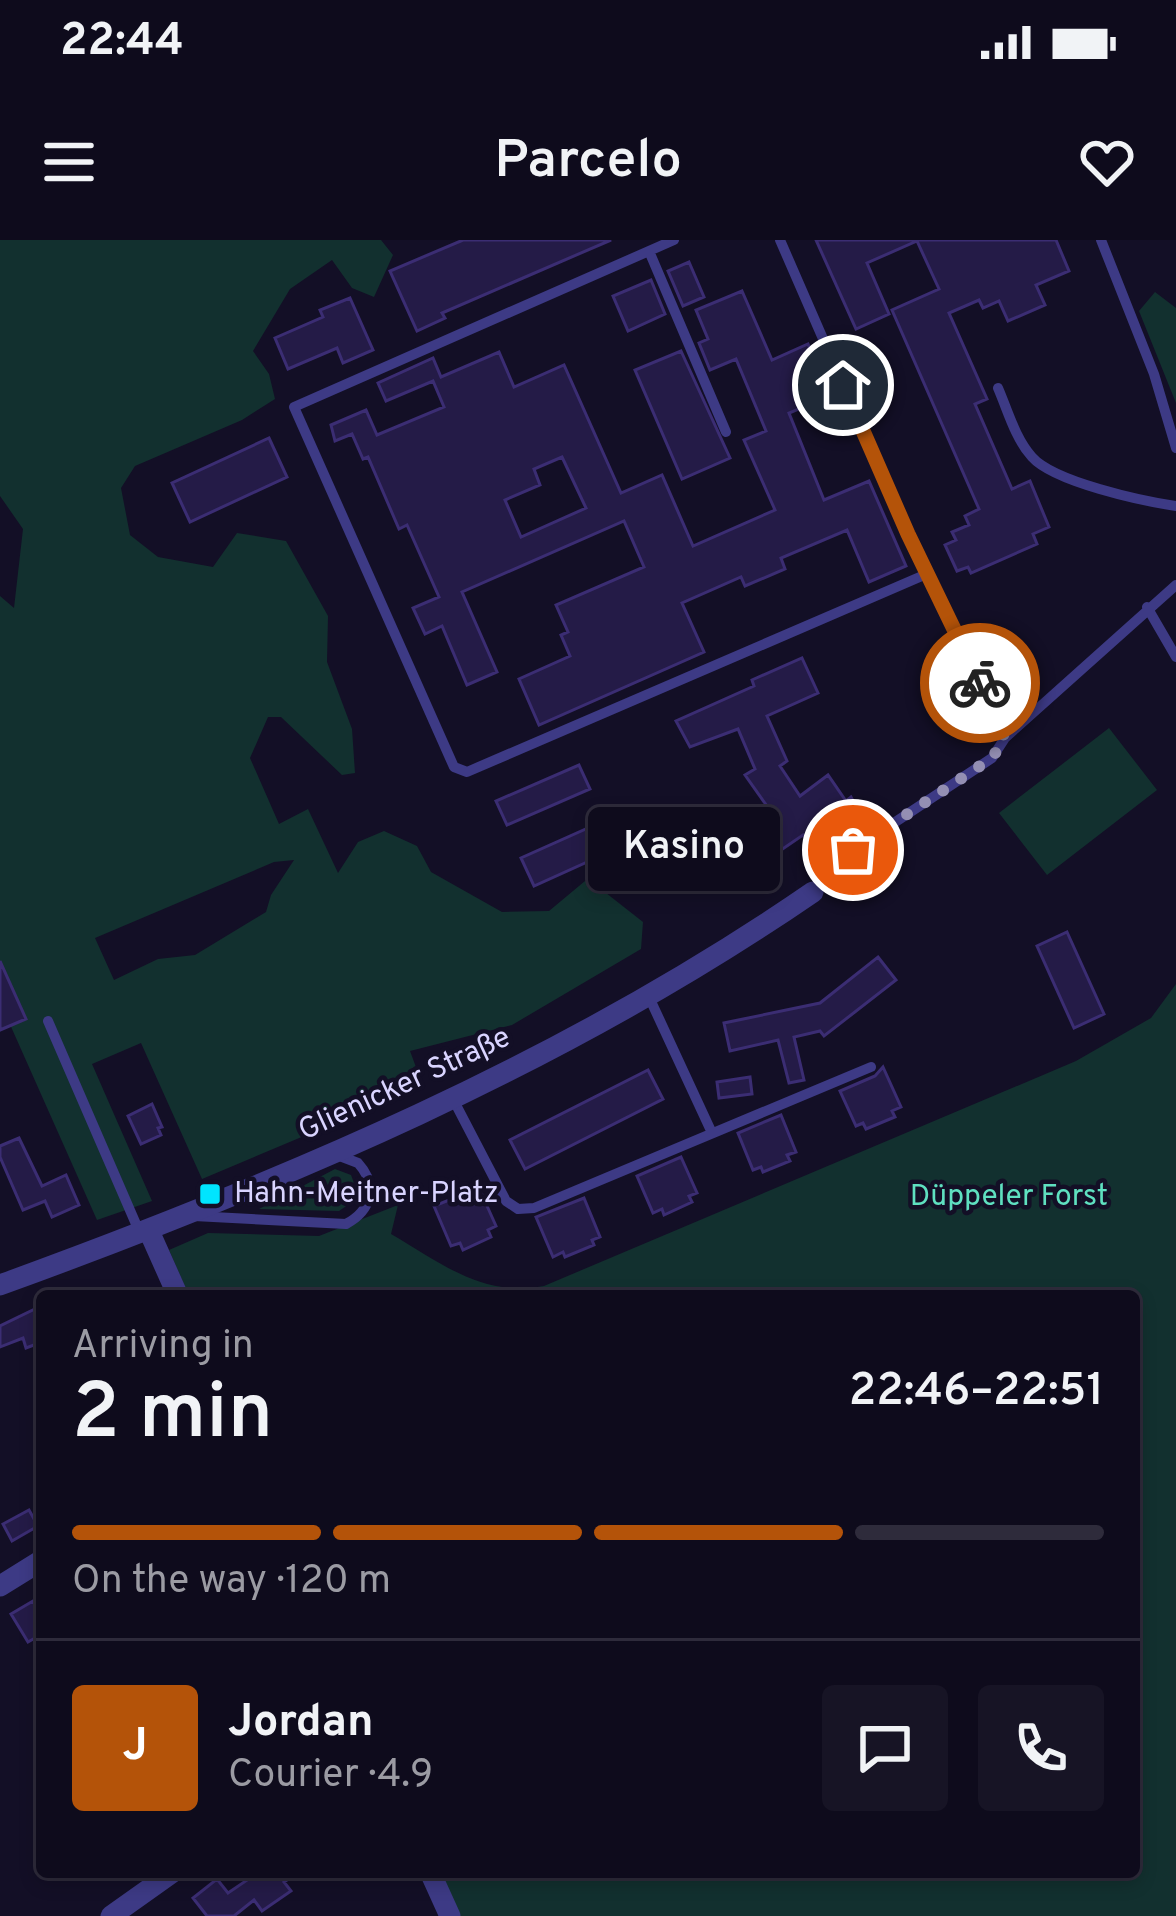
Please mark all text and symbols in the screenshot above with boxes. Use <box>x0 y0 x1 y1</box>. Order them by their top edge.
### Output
text: 22:44 <box>60 14 184 71</box>
text: Parcelo <box>494 128 682 197</box>
icon: menu <box>36 129 102 195</box>
icon: heart <box>1074 129 1140 195</box>
pin <box>792 334 894 436</box>
icon: home <box>810 352 876 418</box>
courier <box>920 623 1040 743</box>
icon: bike <box>947 650 1013 716</box>
pin <box>802 799 904 901</box>
callout: Kasino <box>589 808 781 892</box>
icon: bag <box>820 817 886 883</box>
text: Kasino <box>623 824 745 873</box>
street label: Glienicker Straße <box>293 1020 517 1150</box>
place label: Hahn-Meitner-Platz <box>234 1176 499 1213</box>
park label: Düppeler Forst <box>910 1179 1108 1216</box>
marker: Hahn-Meitner-Platz <box>197 1181 223 1207</box>
text: Arriving in <box>72 1323 254 1372</box>
text: 22:46–22:51 <box>849 1364 1104 1421</box>
text: 2 min <box>72 1367 273 1466</box>
text: On the way · 120 m <box>72 1558 391 1607</box>
button: chat <box>822 1685 948 1811</box>
button: phone <box>978 1685 1104 1811</box>
text: Jordan <box>228 1695 374 1752</box>
text: J <box>122 1719 148 1776</box>
text: Courier · 4.9 <box>228 1752 433 1801</box>

